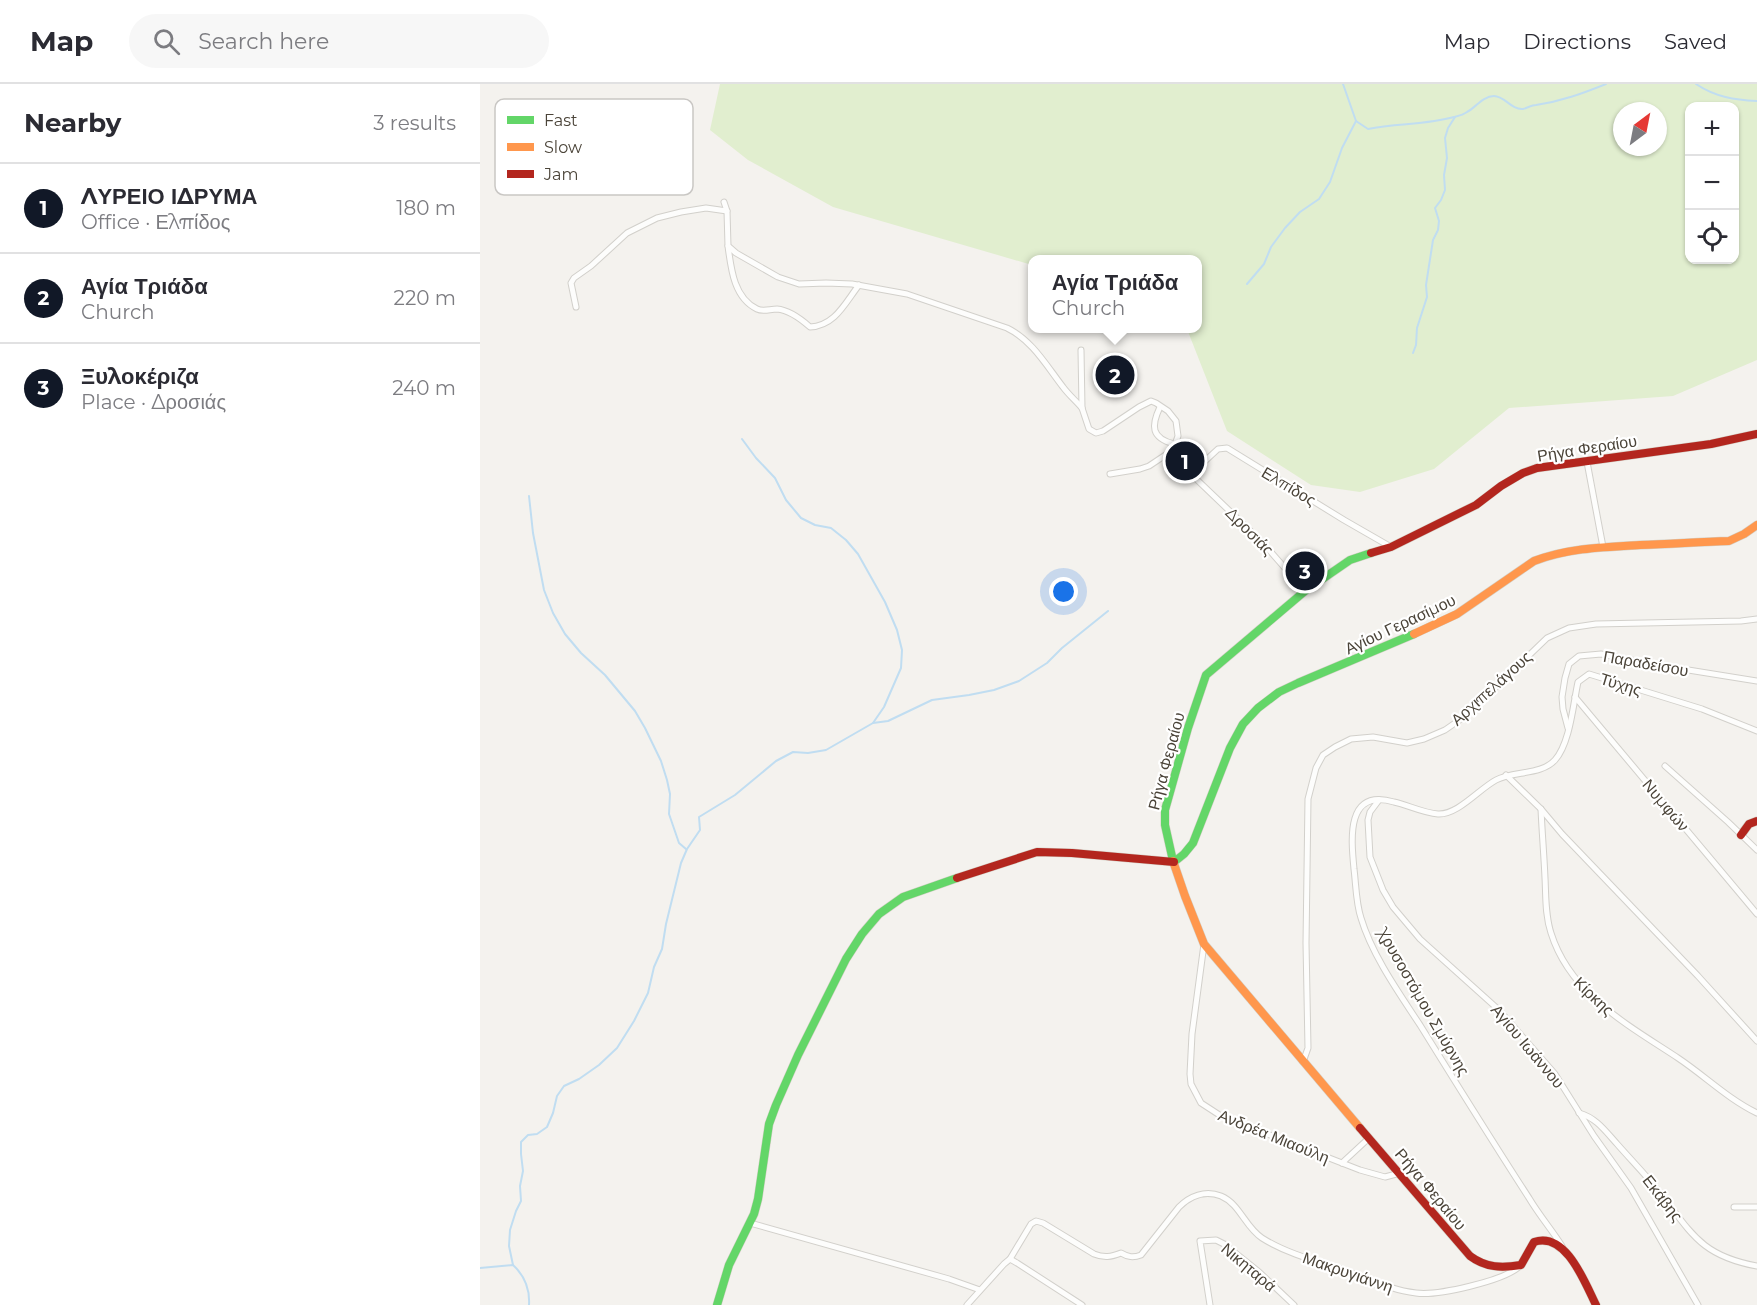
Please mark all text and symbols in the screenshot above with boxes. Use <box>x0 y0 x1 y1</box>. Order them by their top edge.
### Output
search box <box>129 14 549 68</box>
text: Map <box>30 24 93 58</box>
icon: search <box>150 25 183 58</box>
text: Search here <box>198 28 329 55</box>
text: Map <box>1444 29 1490 54</box>
text: Directions <box>1523 29 1631 54</box>
text: Saved <box>1664 29 1727 54</box>
legend <box>495 99 693 195</box>
north arrow <box>1613 102 1667 156</box>
map controls <box>1685 102 1739 264</box>
button: + <box>1685 102 1739 156</box>
text: Nearby <box>24 107 121 139</box>
text: 3 results <box>373 111 456 135</box>
text: Fast <box>544 111 578 130</box>
text: Slow <box>544 138 582 157</box>
button: − <box>1685 156 1739 210</box>
text: Jam <box>543 165 578 184</box>
text: ΛΥΡΕΙΟ ΙΔΡΥΜΑ <box>81 183 257 210</box>
text: 1 <box>40 196 47 220</box>
text: 180 m <box>396 196 456 220</box>
text: Office · Ελπίδος <box>81 210 230 234</box>
button: locate <box>1685 210 1739 264</box>
popup <box>1028 255 1202 333</box>
text: Αγία Τριάδα <box>1052 269 1178 296</box>
text: Αγία Τριάδα <box>81 273 208 300</box>
text: 2 <box>38 286 49 310</box>
text: 220 m <box>394 286 456 310</box>
text: Church <box>1052 296 1125 320</box>
text: Church <box>81 300 155 324</box>
pin: 2 <box>1096 352 1134 398</box>
text: Ξυλοκέριζα <box>81 363 199 390</box>
text: 3 <box>38 376 49 400</box>
text: 240 m <box>392 376 456 400</box>
text: Place · Δροσιάς <box>81 390 226 414</box>
street label: Ρήγα Φεραίου <box>1536 431 1638 466</box>
pin: 1 <box>1166 438 1204 484</box>
street label: Ελπίδος <box>1258 463 1320 510</box>
street label: Δροσιάς <box>1222 503 1278 559</box>
pin: 3 <box>1286 548 1324 594</box>
your location <box>1049 577 1078 606</box>
street label: Αγίου Γερασίμου <box>1342 590 1459 658</box>
street label: Αρχιπελάγους <box>1447 647 1536 730</box>
street label: Παραδείσου <box>1602 647 1690 680</box>
street label: Τύχης <box>1598 669 1644 700</box>
street label: Ρήγα Φεραίου <box>1144 710 1189 812</box>
street label: Νυμφών <box>1638 775 1693 835</box>
street label: Χρυσοστόμου Σμύρνης <box>1373 924 1474 1079</box>
street label: Κίρκης <box>1570 973 1618 1020</box>
street label: Αγίου Ιωάννου <box>1487 1001 1568 1092</box>
street label: Ανδρέα Μιαούλη <box>1215 1105 1332 1167</box>
street label: Ρήγα Φεραίου <box>1391 1145 1470 1234</box>
street label: Εκάβης <box>1639 1171 1687 1225</box>
street label: Νικηταρά <box>1217 1239 1280 1296</box>
street label: Μακρυγιάννη <box>1300 1248 1395 1297</box>

